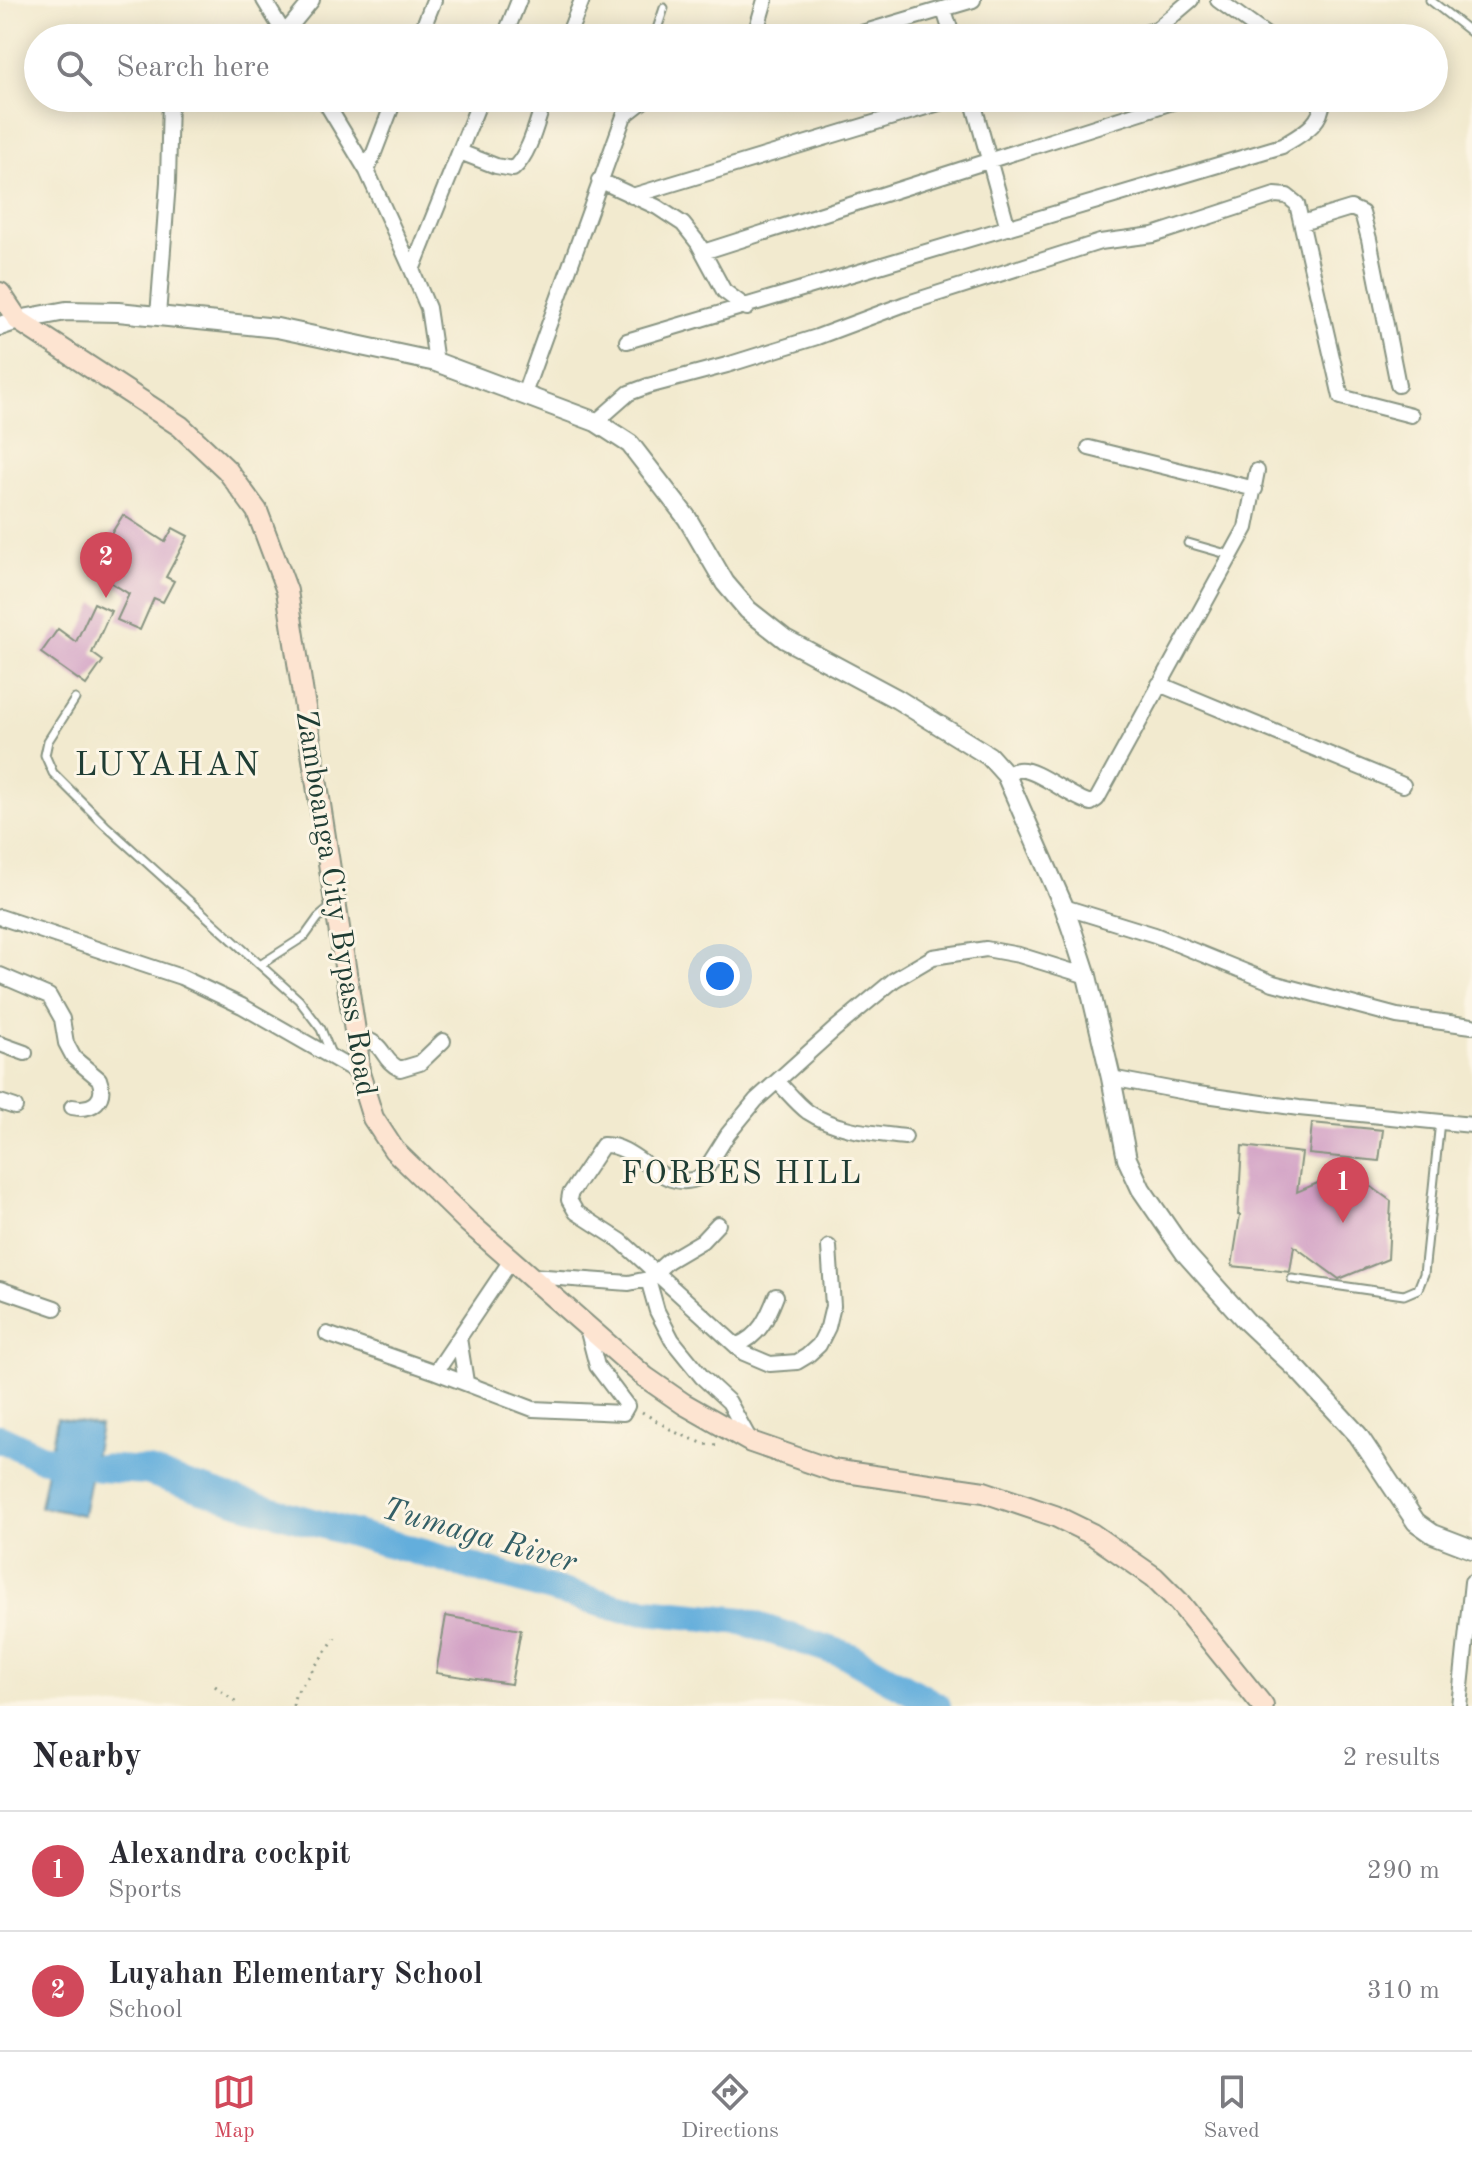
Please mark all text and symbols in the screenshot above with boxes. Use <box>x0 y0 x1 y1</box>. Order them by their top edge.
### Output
search box <box>24 24 1448 112</box>
icon: search <box>52 46 96 90</box>
text: Search here <box>116 53 270 83</box>
pin: 2 <box>80 532 132 598</box>
street label: Zamboanga City Bypass Road <box>290 708 380 1098</box>
district label: LUYAHAN <box>74 749 262 783</box>
your location <box>700 956 740 996</box>
pin: 1 <box>1317 1157 1369 1223</box>
district label: FORBES HILL <box>621 1159 863 1191</box>
water label: Tumaga River <box>378 1494 581 1580</box>
text: Nearby <box>32 1741 142 1775</box>
text: 2 results <box>1342 1745 1440 1771</box>
text: Alexandra cockpit <box>108 1840 350 1870</box>
text: 1 <box>50 1858 66 1884</box>
text: 290 m <box>1367 1858 1440 1884</box>
text: Sports <box>108 1877 182 1903</box>
text: Luyahan Elementary School <box>108 1960 483 1990</box>
text: 2 <box>50 1978 66 2004</box>
text: 310 m <box>1367 1978 1440 2004</box>
text: School <box>108 1997 182 2023</box>
tab: Map <box>212 2070 256 2145</box>
tab: Directions <box>681 2070 779 2145</box>
tab: Saved <box>1204 2070 1260 2145</box>

